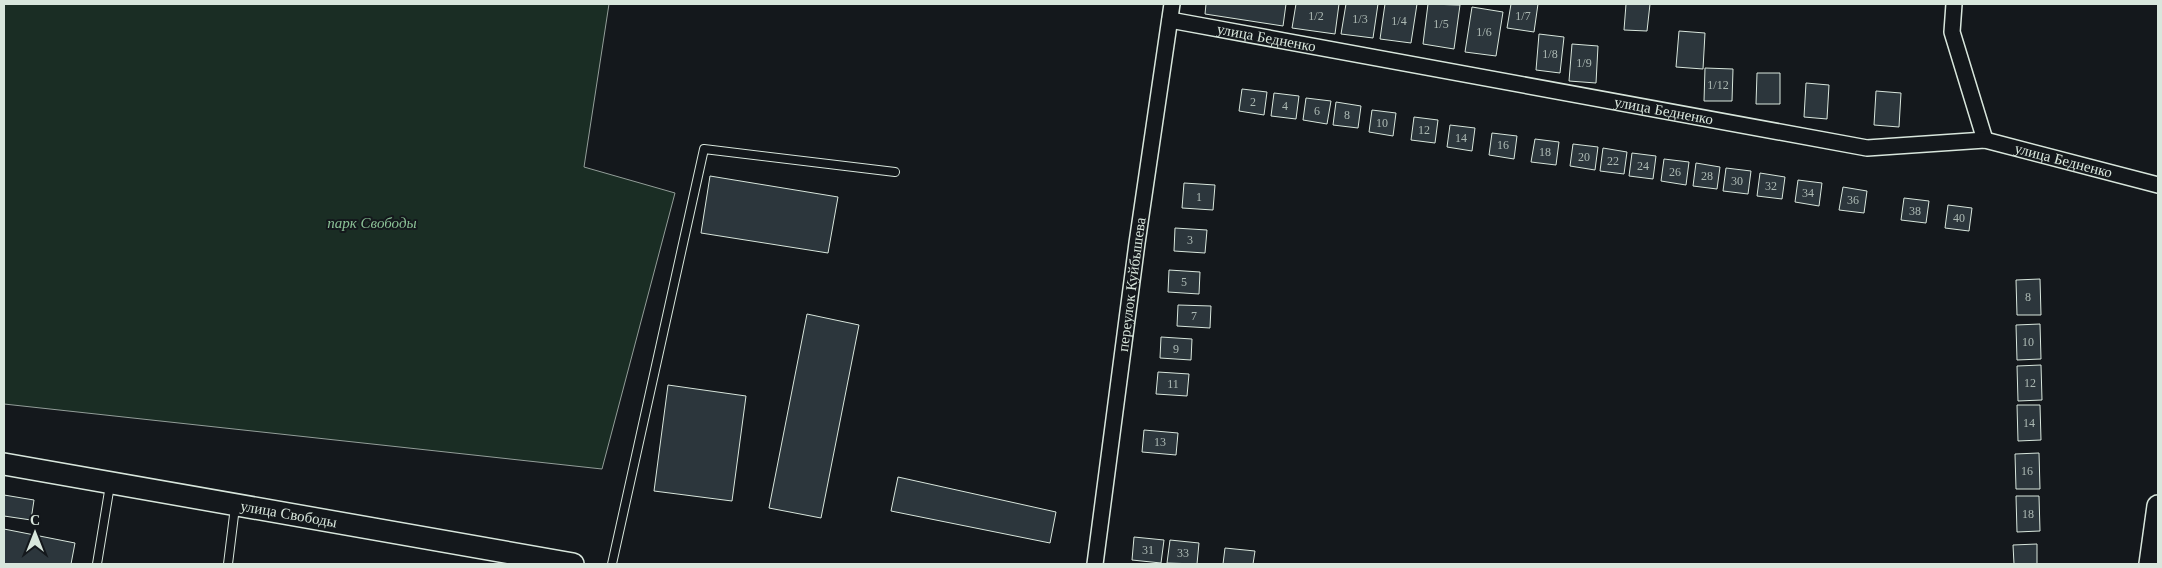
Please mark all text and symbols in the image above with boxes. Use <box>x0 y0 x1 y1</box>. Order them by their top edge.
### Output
house number: 1/2 <box>1308 9 1324 23</box>
house number: 1/7 <box>1515 9 1531 23</box>
house number: 1/3 <box>1352 12 1368 26</box>
house number: 1/4 <box>1391 14 1407 28</box>
house number: 1/5 <box>1433 17 1449 31</box>
street label: улица Бедненко <box>1216 21 1317 55</box>
house number: 1/6 <box>1476 25 1492 39</box>
house number: 1/8 <box>1542 47 1558 61</box>
house number: 1/9 <box>1576 56 1592 70</box>
house number: 1/12 <box>1707 78 1729 92</box>
street label: улица Бедненко <box>1613 94 1715 128</box>
house number: 2 <box>1250 95 1256 109</box>
house number: 4 <box>1282 99 1288 113</box>
house number: 6 <box>1314 104 1320 118</box>
house number: 8 <box>1344 108 1350 122</box>
house number: 10 <box>1376 116 1388 130</box>
house number: 12 <box>1418 123 1430 137</box>
house number: 14 <box>1455 131 1467 145</box>
house number: 16 <box>1497 138 1509 152</box>
street label: улица Бедненко <box>2013 140 2114 181</box>
house number: 18 <box>1539 145 1551 159</box>
house number: 20 <box>1578 150 1590 164</box>
house number: 22 <box>1607 154 1619 168</box>
house number: 24 <box>1637 159 1649 173</box>
house number: 26 <box>1669 165 1681 179</box>
house number: 28 <box>1701 169 1713 183</box>
house number: 30 <box>1731 174 1743 188</box>
house number: 32 <box>1765 179 1777 193</box>
house number: 34 <box>1802 186 1814 200</box>
house number: 1 <box>1196 190 1202 204</box>
house number: 36 <box>1847 193 1859 207</box>
house number: 38 <box>1909 204 1921 218</box>
house number: 40 <box>1953 211 1965 225</box>
park label: парк Свободы <box>327 215 417 231</box>
street label: переулок Куйбышева <box>1115 216 1149 353</box>
house number: 3 <box>1187 233 1193 247</box>
house number: 5 <box>1181 275 1187 289</box>
house number: 8 <box>2025 290 2031 304</box>
house number: 7 <box>1191 309 1197 323</box>
house number: 10 <box>2022 335 2034 349</box>
house number: 9 <box>1173 342 1179 356</box>
house number: 12 <box>2024 376 2036 390</box>
house number: 11 <box>1167 377 1179 391</box>
house number: 14 <box>2023 416 2035 430</box>
house number: 13 <box>1154 435 1166 449</box>
house number: 16 <box>2021 464 2033 478</box>
street label: улица Свободы <box>239 498 338 530</box>
house number: 18 <box>2022 507 2034 521</box>
north arrow <box>10 508 60 558</box>
text: С <box>30 513 40 528</box>
house number: 31 <box>1142 543 1154 557</box>
house number: 33 <box>1177 546 1189 560</box>

